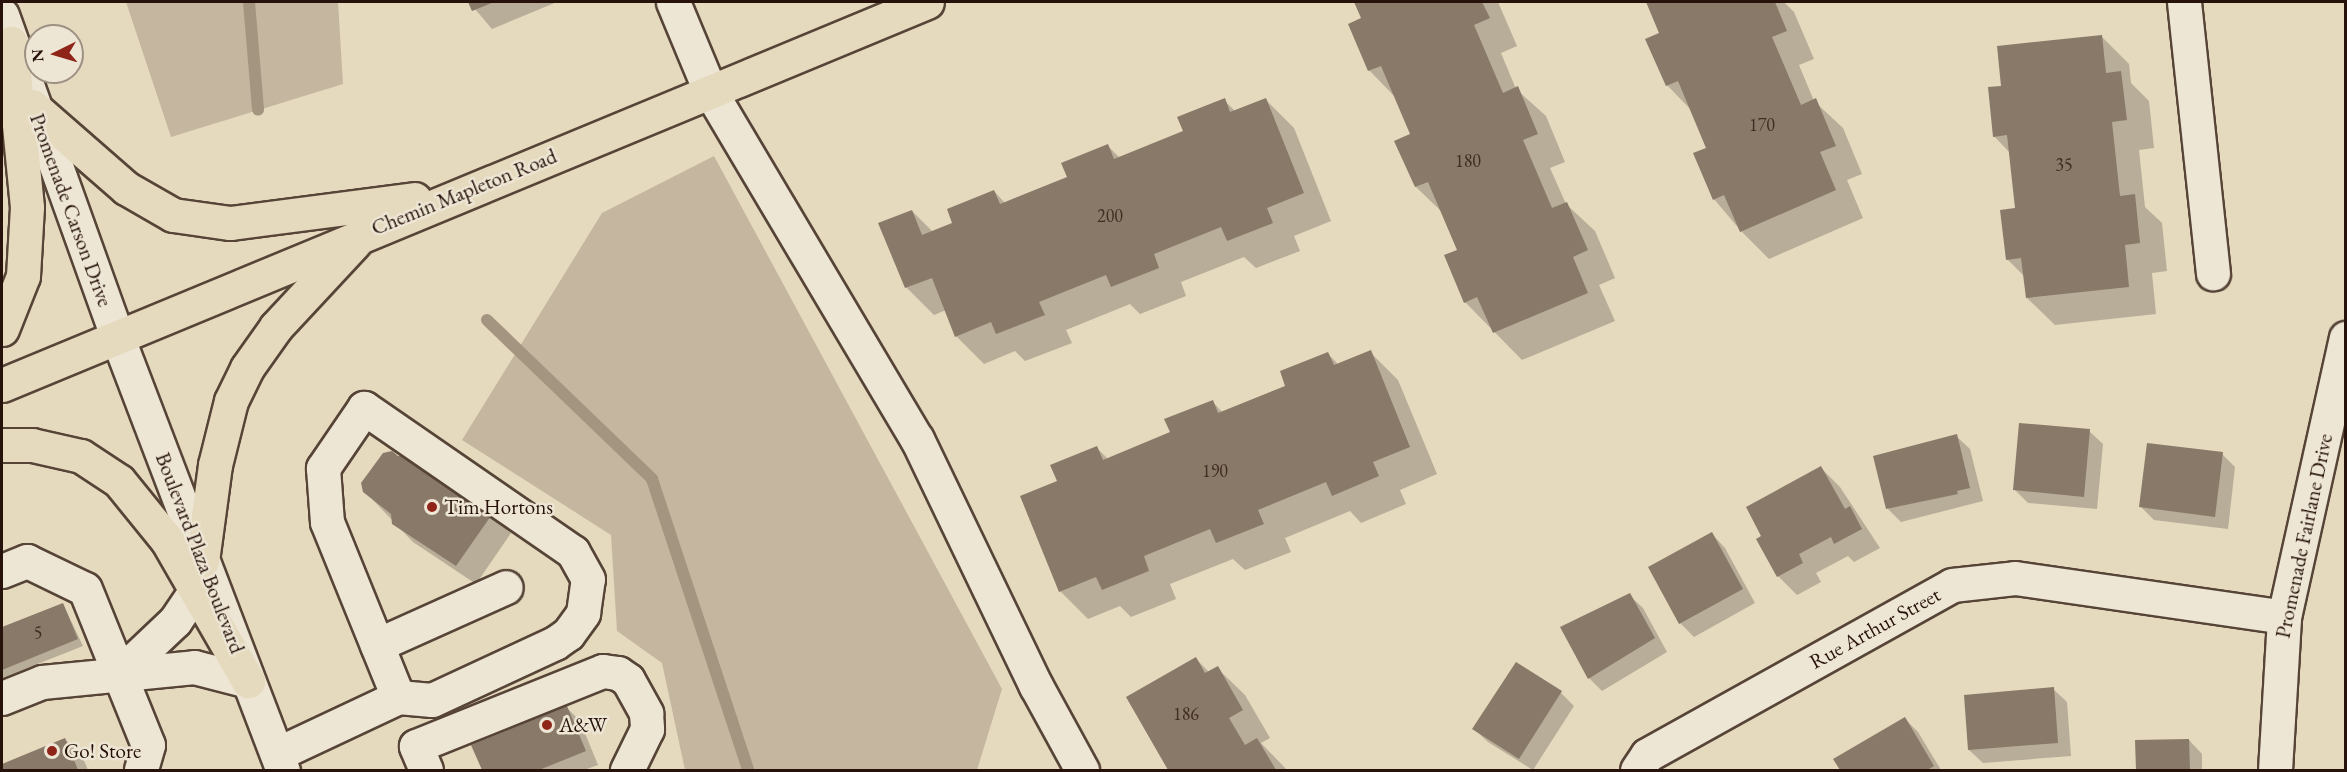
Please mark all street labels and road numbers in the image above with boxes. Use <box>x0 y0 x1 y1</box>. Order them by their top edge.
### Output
street label: Promenade Carson Drive <box>24 110 118 310</box>
street label: Chemin Mapleton Road <box>368 143 560 241</box>
street label: Promenade Fairlane Drive <box>2270 431 2338 641</box>
street label: Boulevard Plaza Boulevard <box>150 449 250 657</box>
street label: Rue Arthur Street <box>1805 582 1945 674</box>

